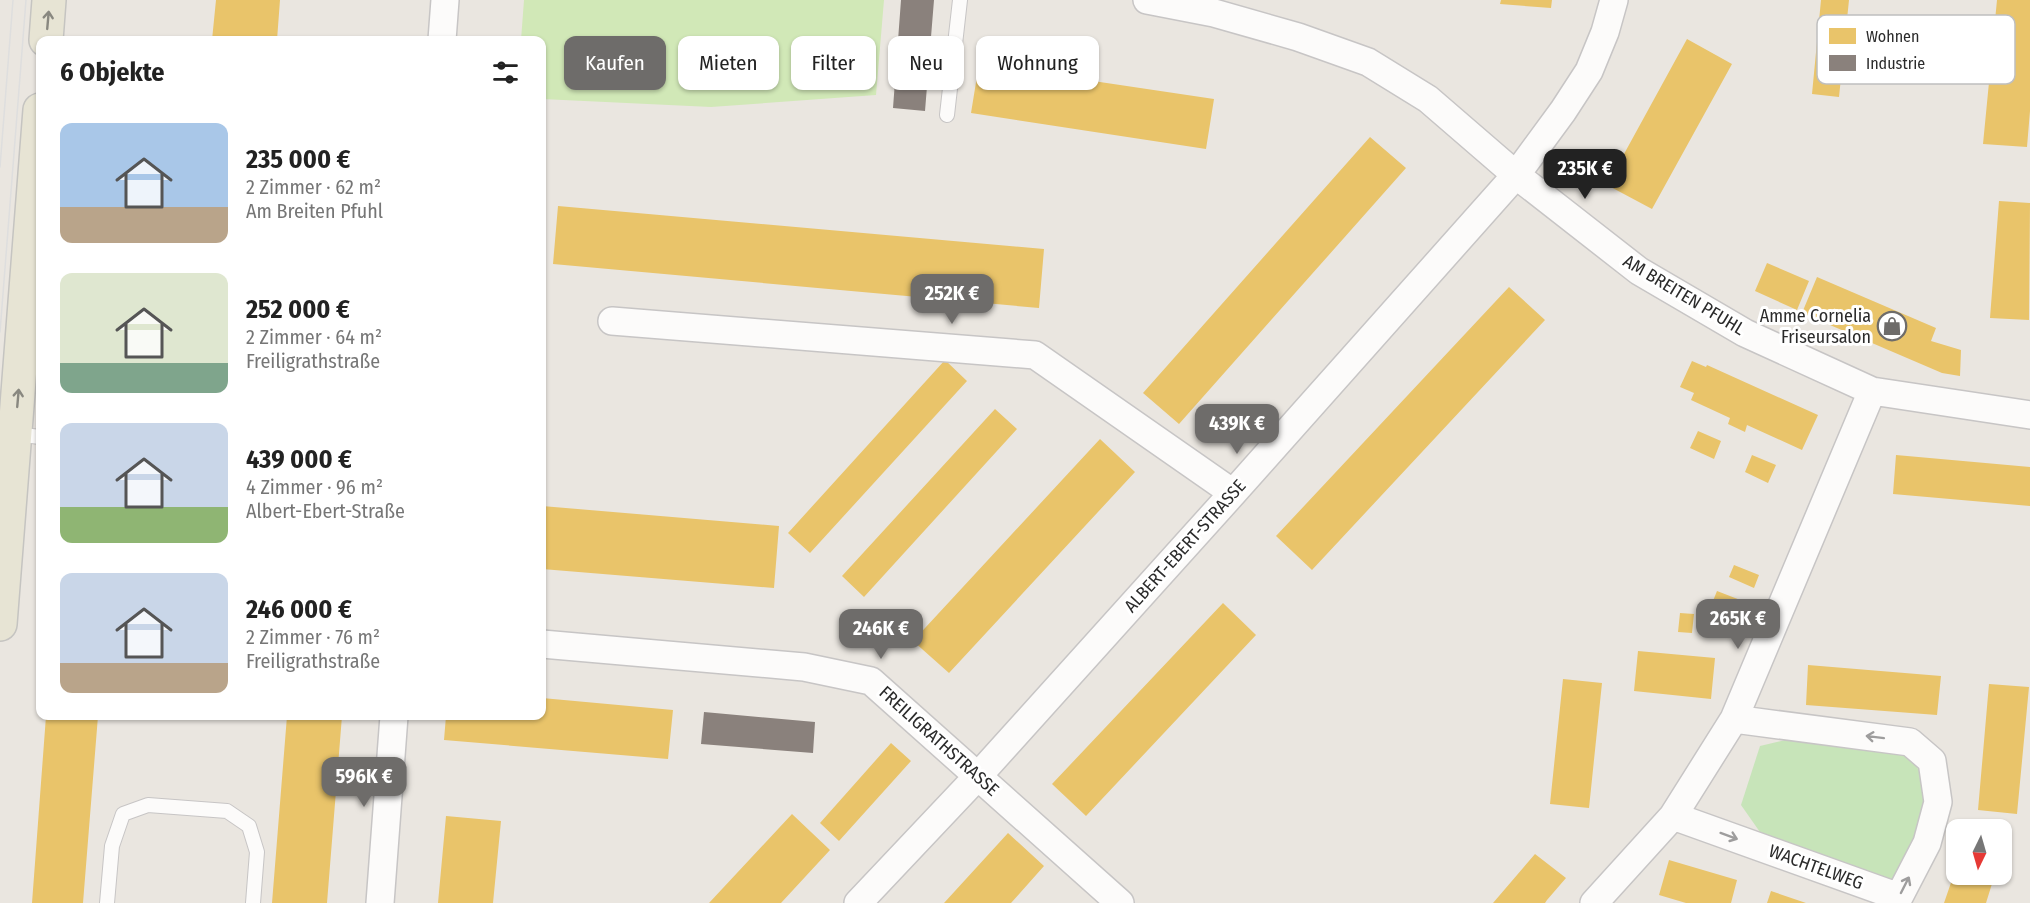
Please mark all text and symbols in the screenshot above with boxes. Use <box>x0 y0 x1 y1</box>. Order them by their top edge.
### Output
one-way arrow <box>43 11 54 31</box>
legend <box>1817 15 2015 84</box>
text: Wohnen <box>1866 27 1919 46</box>
chip: Kaufen <box>564 36 666 90</box>
chip: Mieten <box>678 36 779 90</box>
chip: Filter <box>791 36 876 90</box>
chip: Neu <box>888 36 964 90</box>
chip: Wohnung <box>976 36 1099 90</box>
text: Industrie <box>1866 54 1925 73</box>
icon: filters <box>489 56 522 89</box>
text: 6 Objekte <box>60 57 165 88</box>
text: 235 000 € <box>246 144 350 175</box>
icon: home <box>108 147 180 219</box>
pin: 235K € <box>1536 149 1634 200</box>
text: 235K € <box>1557 156 1613 180</box>
text: 2 Zimmer · 62 m² <box>246 175 381 199</box>
text: Am Breiten Pfuhl <box>246 199 383 223</box>
street label: AM BREITEN PFUHL <box>1619 250 1749 340</box>
pin: 252K € <box>903 274 1001 325</box>
text: 252K € <box>925 281 979 305</box>
text: 252 000 € <box>246 294 350 325</box>
icon: home <box>108 297 180 369</box>
place label: Amme Cornelia Friseursalon <box>1760 305 1871 348</box>
shop icon: Amme Cornelia Friseursalon <box>1876 310 1908 342</box>
text: 2 Zimmer · 64 m² <box>246 325 382 349</box>
text: Freiligrathstraße <box>246 349 380 373</box>
one-way arrow <box>13 389 24 409</box>
pin: 439K € <box>1188 404 1286 455</box>
text: 439K € <box>1209 411 1265 435</box>
text: 439 000 € <box>246 444 352 475</box>
icon: home <box>108 447 180 519</box>
text: 4 Zimmer · 96 m² <box>246 475 383 499</box>
street label: ALBERT-EBERT-STRASSE <box>1120 475 1250 617</box>
text: Albert-Ebert-Straße <box>246 499 405 523</box>
text: 246 000 € <box>246 594 352 625</box>
icon: home <box>108 597 180 669</box>
pin: 265K € <box>1689 599 1787 650</box>
text: 265K € <box>1710 606 1766 630</box>
pin: 246K € <box>832 609 930 660</box>
text: 246K € <box>853 616 909 640</box>
text: 2 Zimmer · 76 m² <box>246 625 380 649</box>
text: Freiligrathstraße <box>246 649 380 673</box>
street label: FREILIGRATHSTRASSE <box>875 681 1003 801</box>
one-way arrow <box>1866 732 1886 743</box>
pin: 596K € <box>315 757 413 808</box>
text: 596K € <box>336 764 392 788</box>
north arrow <box>1946 819 2012 885</box>
map controls <box>1946 819 2012 885</box>
one-way arrow <box>1719 831 1737 842</box>
street label: WACHTELWEG <box>1766 840 1866 894</box>
one-way arrow <box>1899 877 1911 894</box>

